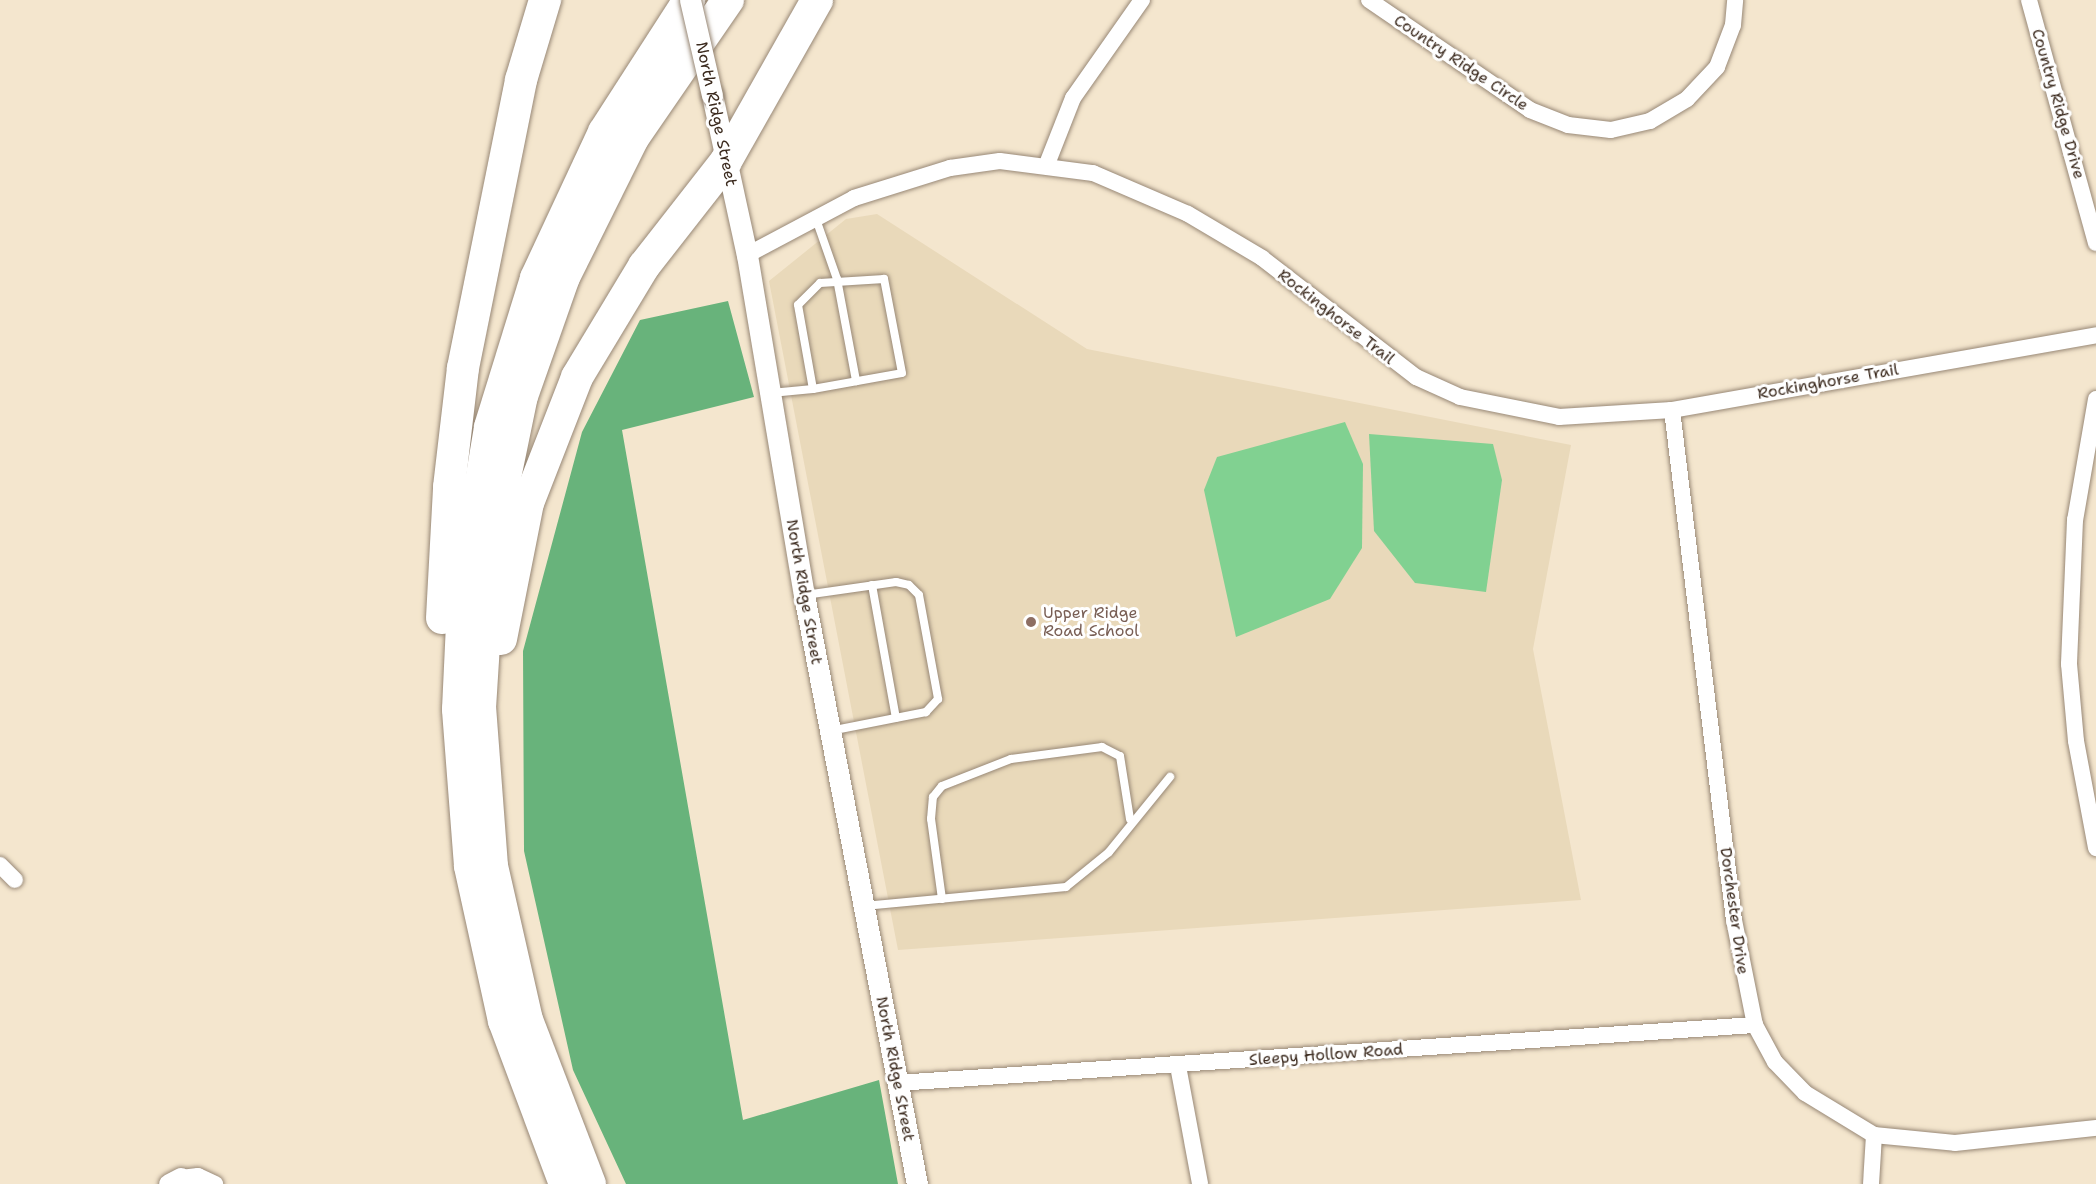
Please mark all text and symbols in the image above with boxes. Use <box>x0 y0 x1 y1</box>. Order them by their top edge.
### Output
street label: Country Ridge Circle <box>1390 11 1532 115</box>
street label: Country Ridge Drive <box>2027 27 2089 181</box>
street label: North Ridge Street <box>691 40 741 188</box>
street label: Rockinghorse Trail <box>1274 265 1398 369</box>
street label: Rockinghorse Trail <box>1756 360 1900 404</box>
street label: North Ridge Street <box>782 518 826 666</box>
place label: Upper Ridge Road School <box>1043 603 1139 641</box>
marker: Upper Ridge Road School <box>1024 615 1038 629</box>
street label: Dorchester Drive <box>1716 846 1752 976</box>
street label: North Ridge Street <box>872 995 918 1143</box>
street label: Sleepy Hollow Road <box>1248 1040 1404 1070</box>

